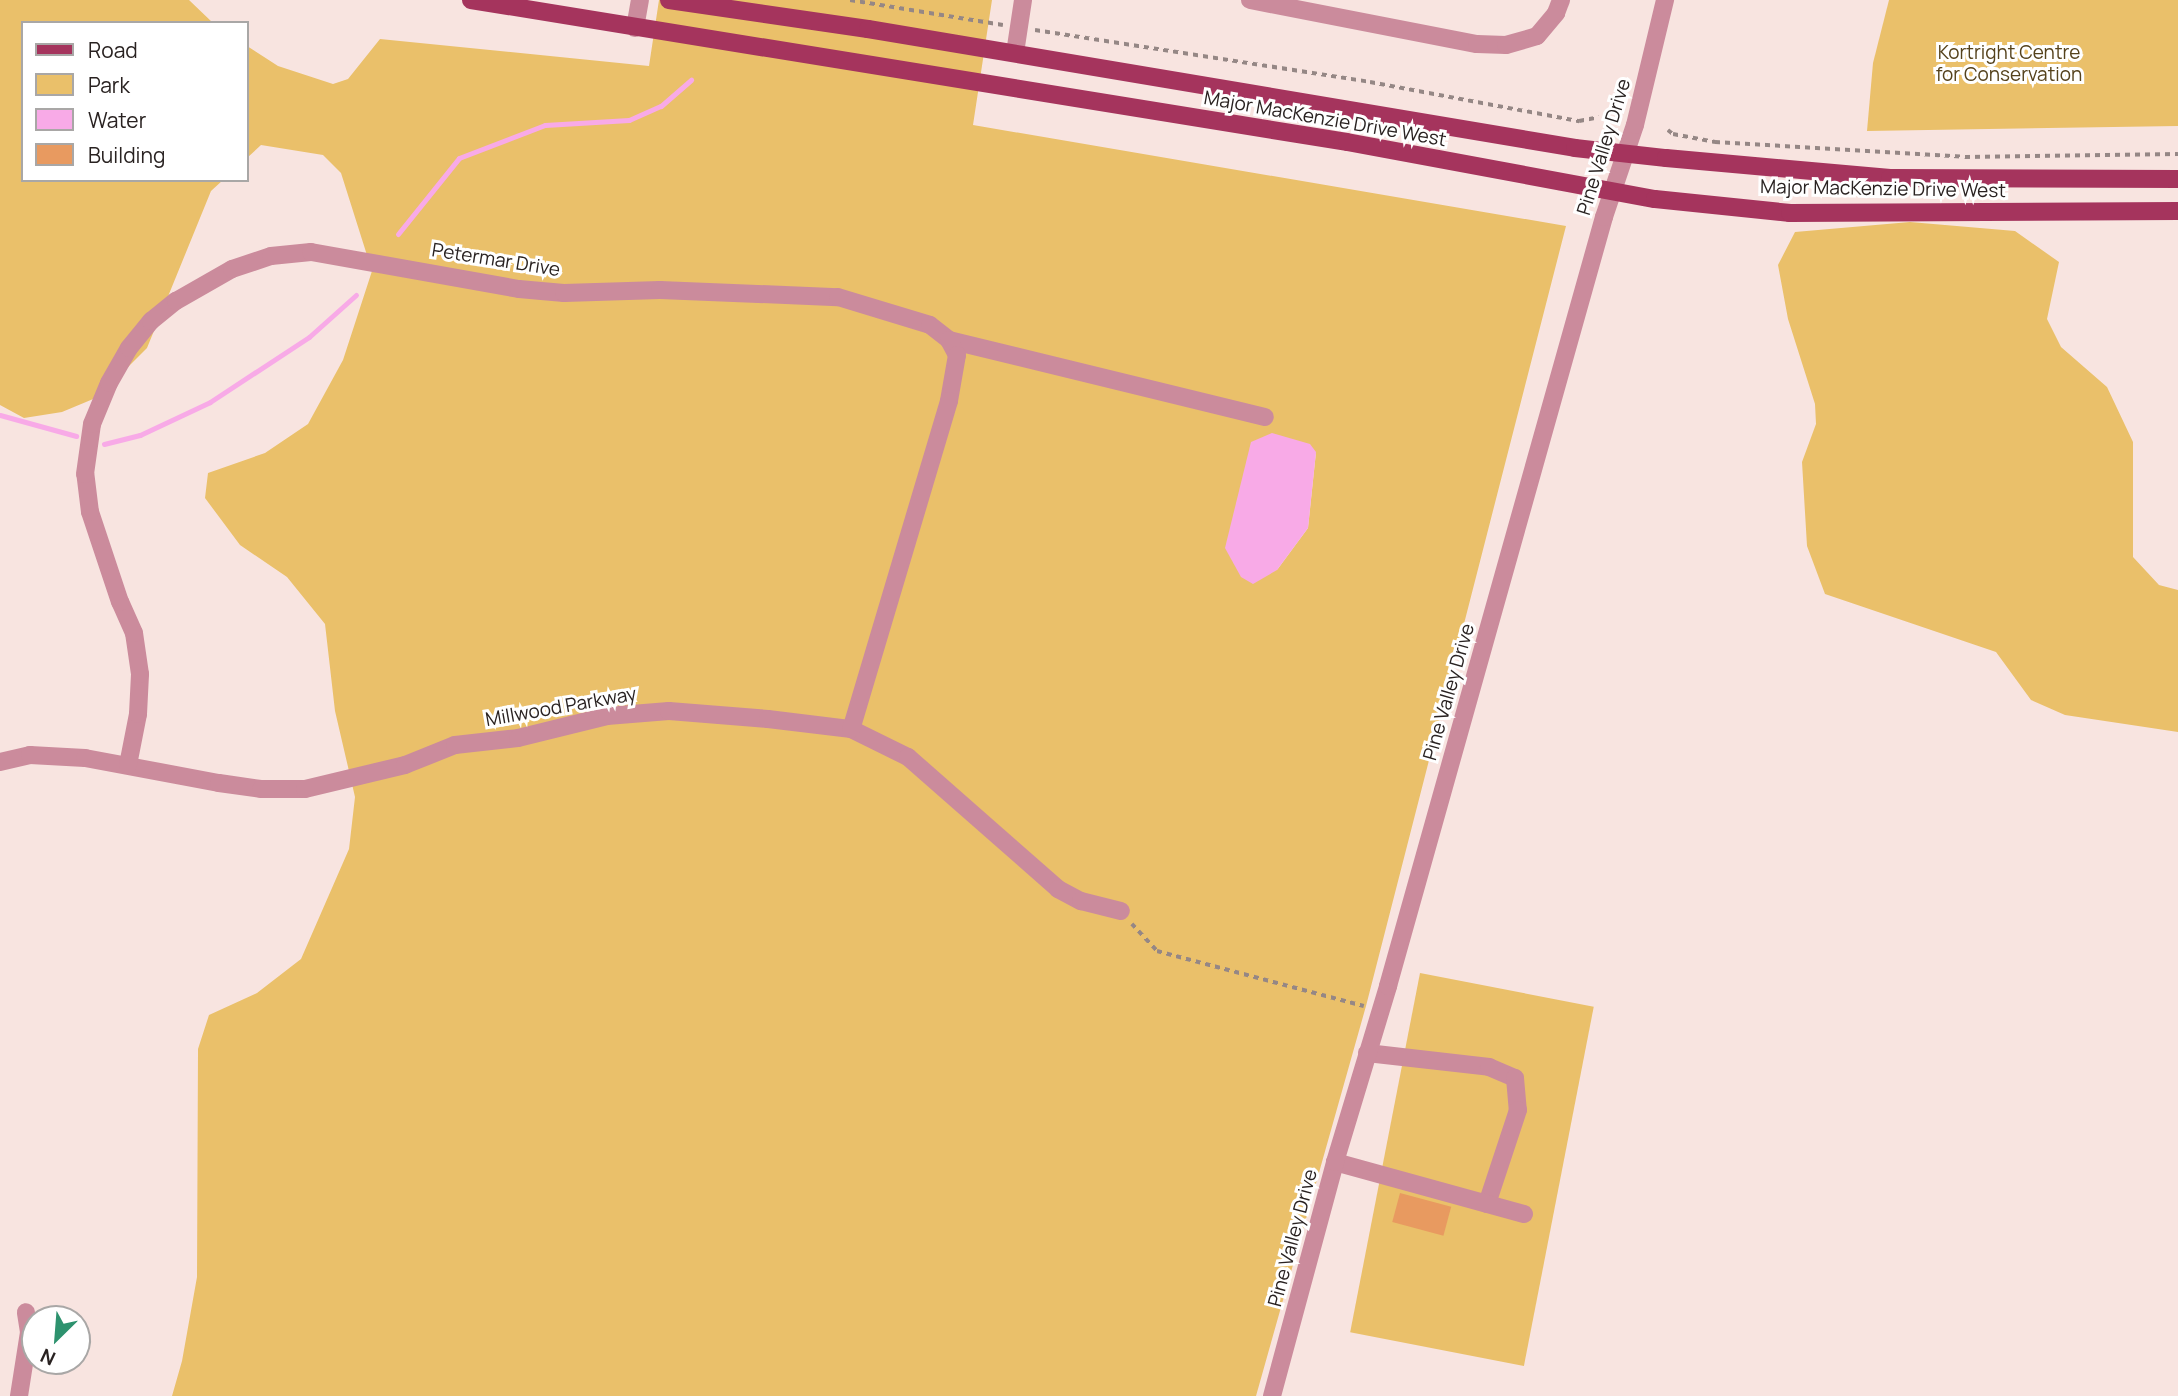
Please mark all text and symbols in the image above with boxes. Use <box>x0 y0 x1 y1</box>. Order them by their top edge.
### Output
legend <box>21 21 248 182</box>
text: Road <box>88 36 138 64</box>
park label: Kortright Centre for Conservation <box>1936 42 2082 86</box>
text: Park <box>88 71 130 99</box>
street label: Pine Valley Drive <box>1572 76 1636 218</box>
street label: Major MacKenzie Drive West <box>1202 86 1448 152</box>
text: Water <box>88 106 146 134</box>
text: Building <box>88 141 165 169</box>
street label: Major MacKenzie Drive West <box>1760 175 2006 203</box>
street label: Petermar Drive <box>430 239 562 281</box>
street label: Pine Valley Drive <box>1419 621 1479 763</box>
street label: Millwood Parkway <box>484 682 638 732</box>
street label: Pine Valley Drive <box>1264 1167 1322 1309</box>
north arrow <box>21 1305 91 1375</box>
text: N <box>36 1343 60 1372</box>

